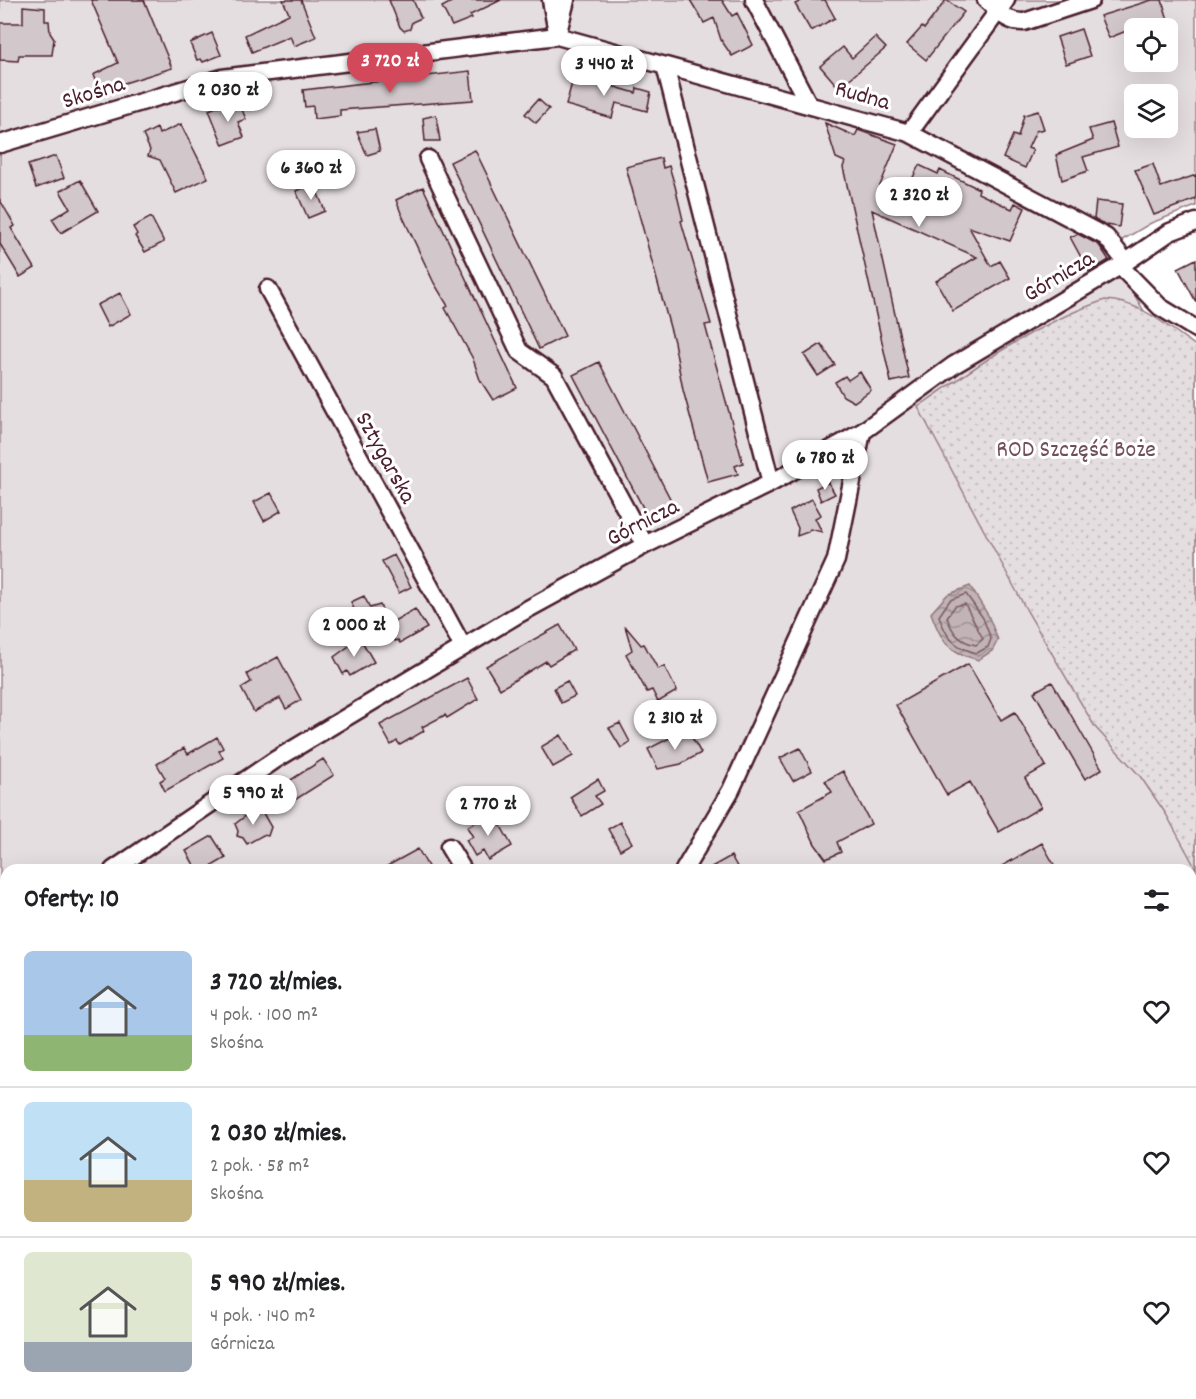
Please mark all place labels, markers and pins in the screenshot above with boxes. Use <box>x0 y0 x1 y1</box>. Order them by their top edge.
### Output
pin: 3 720 zł <box>328 43 452 94</box>
pin: 3 440 zł <box>542 46 666 97</box>
pin: 2 030 zł <box>166 72 290 123</box>
pin: 6 360 zł <box>249 150 373 201</box>
pin: 2 320 zł <box>857 177 981 228</box>
pin: 6 780 zł <box>763 440 887 491</box>
pin: 2 000 zł <box>292 607 416 658</box>
pin: 2 310 zł <box>613 700 737 751</box>
pin: 5 990 zł <box>191 775 315 826</box>
pin: 2 770 zł <box>426 786 550 837</box>

